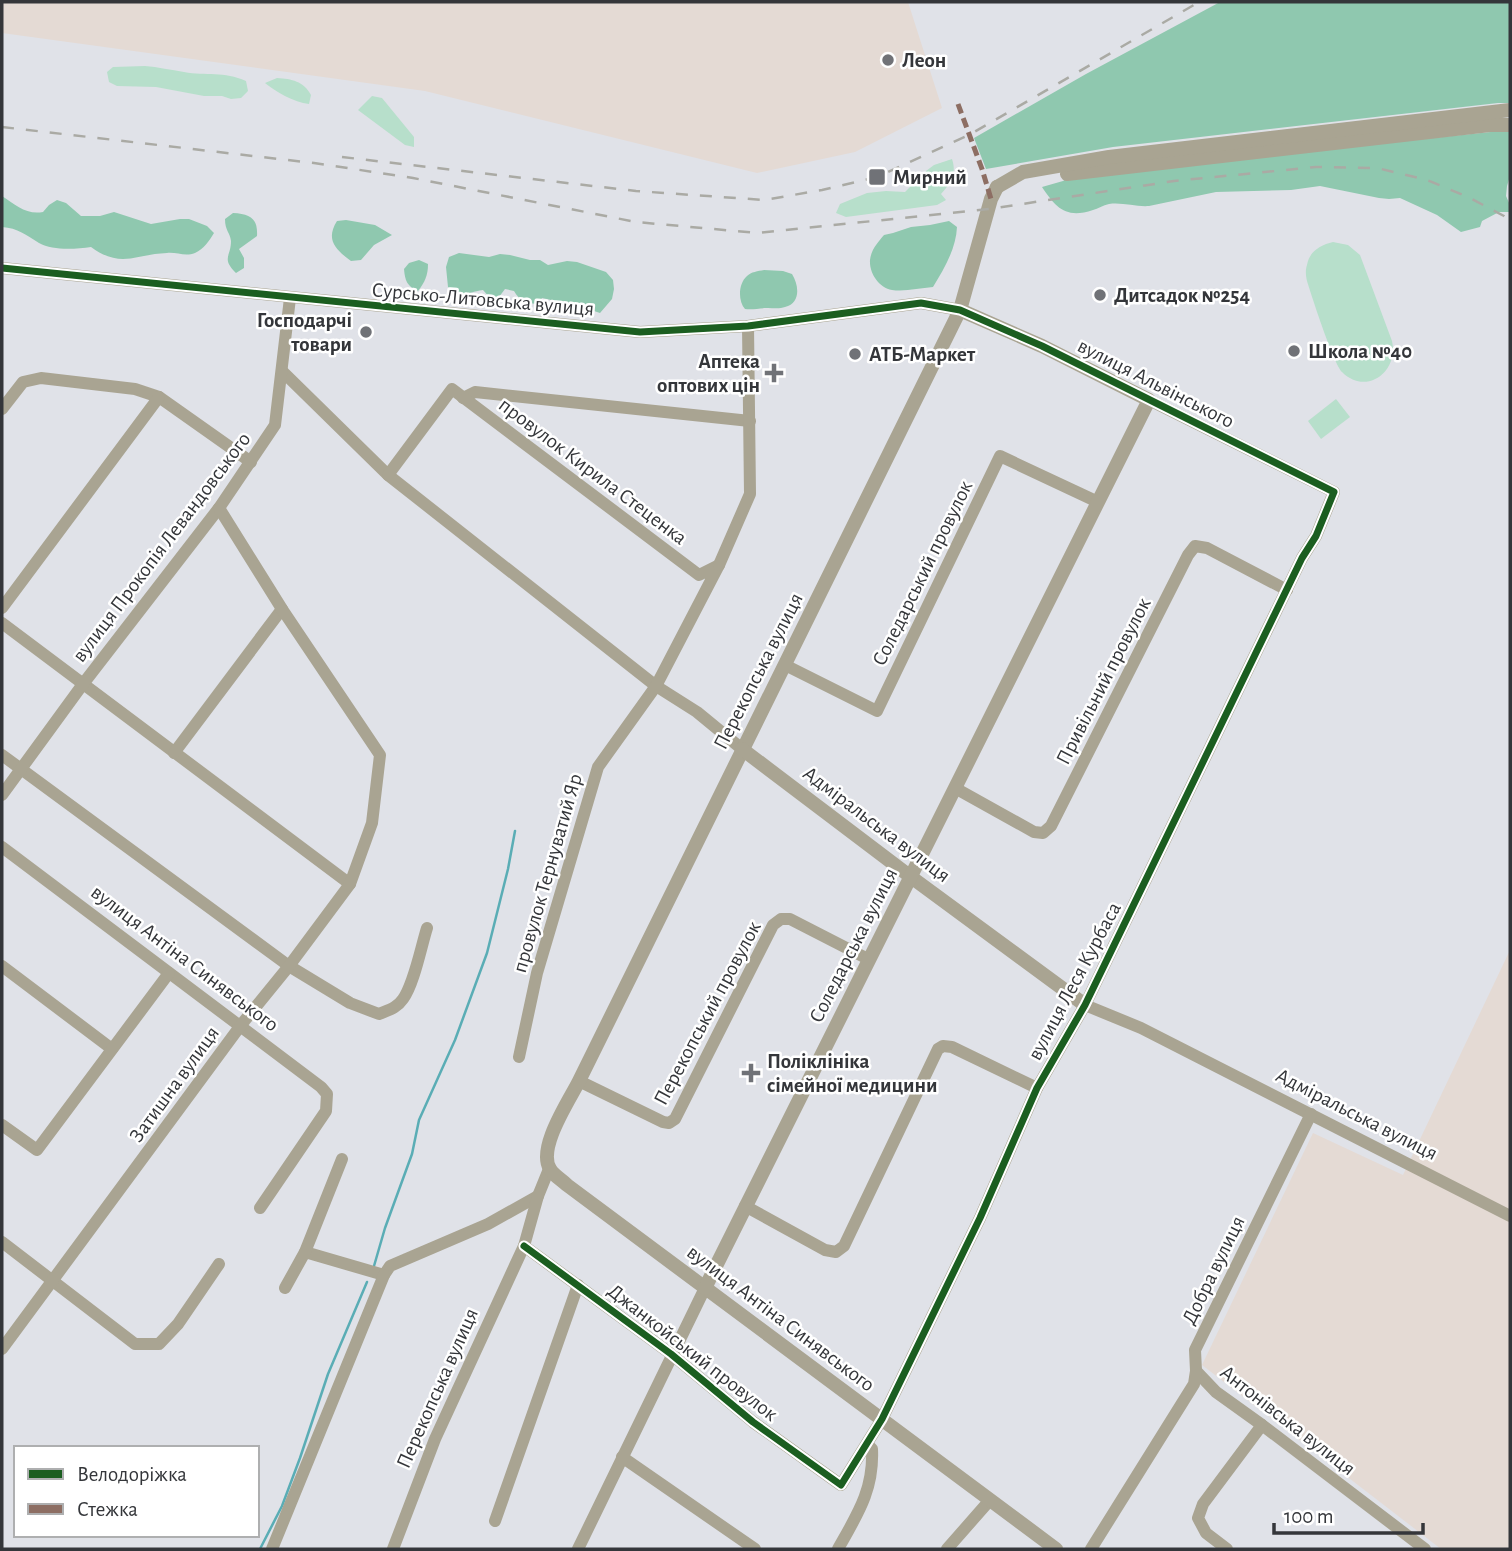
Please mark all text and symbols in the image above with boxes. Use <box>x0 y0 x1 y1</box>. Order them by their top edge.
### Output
place label: Леон <box>902 50 946 71</box>
marker: Леон <box>880 52 896 68</box>
marker: Мирний <box>867 167 887 187</box>
place label: Мирний <box>893 167 967 188</box>
street label: Сурсько-Литовська вулиця <box>371 279 595 320</box>
place label: Дитсадок №254 <box>1114 285 1250 306</box>
marker: Дитсадок №254 <box>1092 287 1108 303</box>
place label: Господарчі товари <box>257 310 352 355</box>
marker: Господарчі товари <box>358 324 374 340</box>
street label: вулиця Альвінського <box>1074 335 1237 432</box>
place label: Школа №40 <box>1308 341 1412 362</box>
marker: Школа №40 <box>1286 343 1302 359</box>
place label: АТБ-Маркет <box>869 344 976 365</box>
marker: АТБ-Маркет <box>847 346 863 362</box>
place label: Аптека оптових цін <box>657 351 760 396</box>
marker: Аптека оптових цін <box>766 365 782 381</box>
street label: провулок Кирила Стеценка <box>495 394 691 549</box>
street label: вулиця Прокопія Левандовського <box>68 429 254 666</box>
street label: Соледарський провулок <box>869 477 977 669</box>
street label: Перекопська вулиця <box>710 590 807 753</box>
street label: Привільний провулок <box>1052 594 1155 768</box>
street label: Адміральська вулиця <box>799 762 954 886</box>
street label: провулок Тернуватий Яр <box>509 771 586 975</box>
street label: Соледарська вулиця <box>805 864 902 1026</box>
street label: вулиця Антіна Синявського <box>87 881 282 1036</box>
street label: вулиця Леся Курбаса <box>1024 898 1125 1064</box>
street label: Перекопський провулок <box>650 917 765 1109</box>
street label: Затишна вулиця <box>126 1023 223 1146</box>
place label: Поліклініка сімейної медицини <box>767 1051 937 1096</box>
marker: Поліклініка сімейної медицини <box>741 1063 761 1083</box>
street label: Адміральська вулиця <box>1273 1065 1441 1164</box>
street label: Добра вулиця <box>1178 1213 1249 1328</box>
street label: вулиця Антіна Синявського <box>683 1241 878 1396</box>
street label: Джанкойський провулок <box>604 1280 782 1425</box>
street label: Перекопська вулиця <box>393 1305 482 1471</box>
street label: Антонівська вулиця <box>1216 1361 1359 1479</box>
legend <box>14 1446 259 1537</box>
text: Велодоріжка <box>77 1464 187 1485</box>
scale bar <box>1274 1492 1423 1536</box>
text: Стежка <box>77 1499 138 1520</box>
text: 100 m <box>1284 1506 1334 1527</box>

